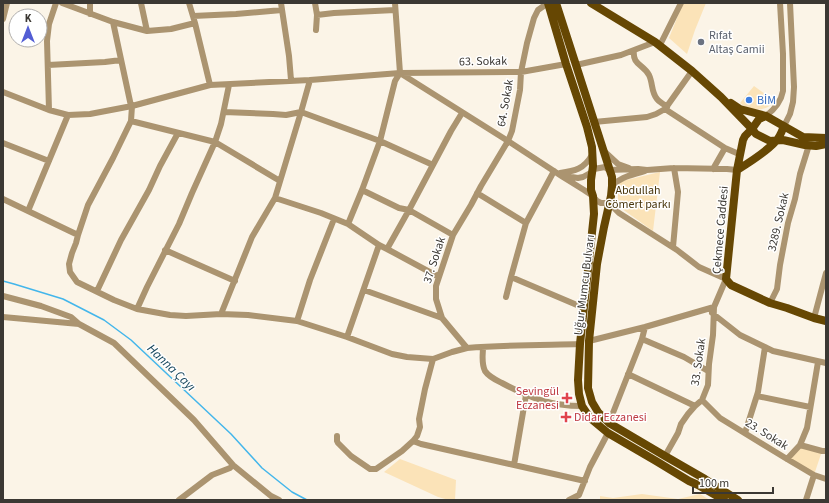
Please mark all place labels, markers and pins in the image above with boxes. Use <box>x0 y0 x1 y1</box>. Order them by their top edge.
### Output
place label: Rıfat Altaş Camii <box>709 27 765 58</box>
marker: Rıfat Altaş Camii <box>696 37 706 47</box>
place label: BİM <box>757 92 776 109</box>
marker: BİM <box>744 95 754 105</box>
place label: Sevingül Eczanesi <box>516 383 559 414</box>
marker: Sevingül Eczanesi <box>562 393 572 403</box>
place label: Didar Eczanesi <box>574 409 647 426</box>
marker: Didar Eczanesi <box>561 412 571 422</box>

